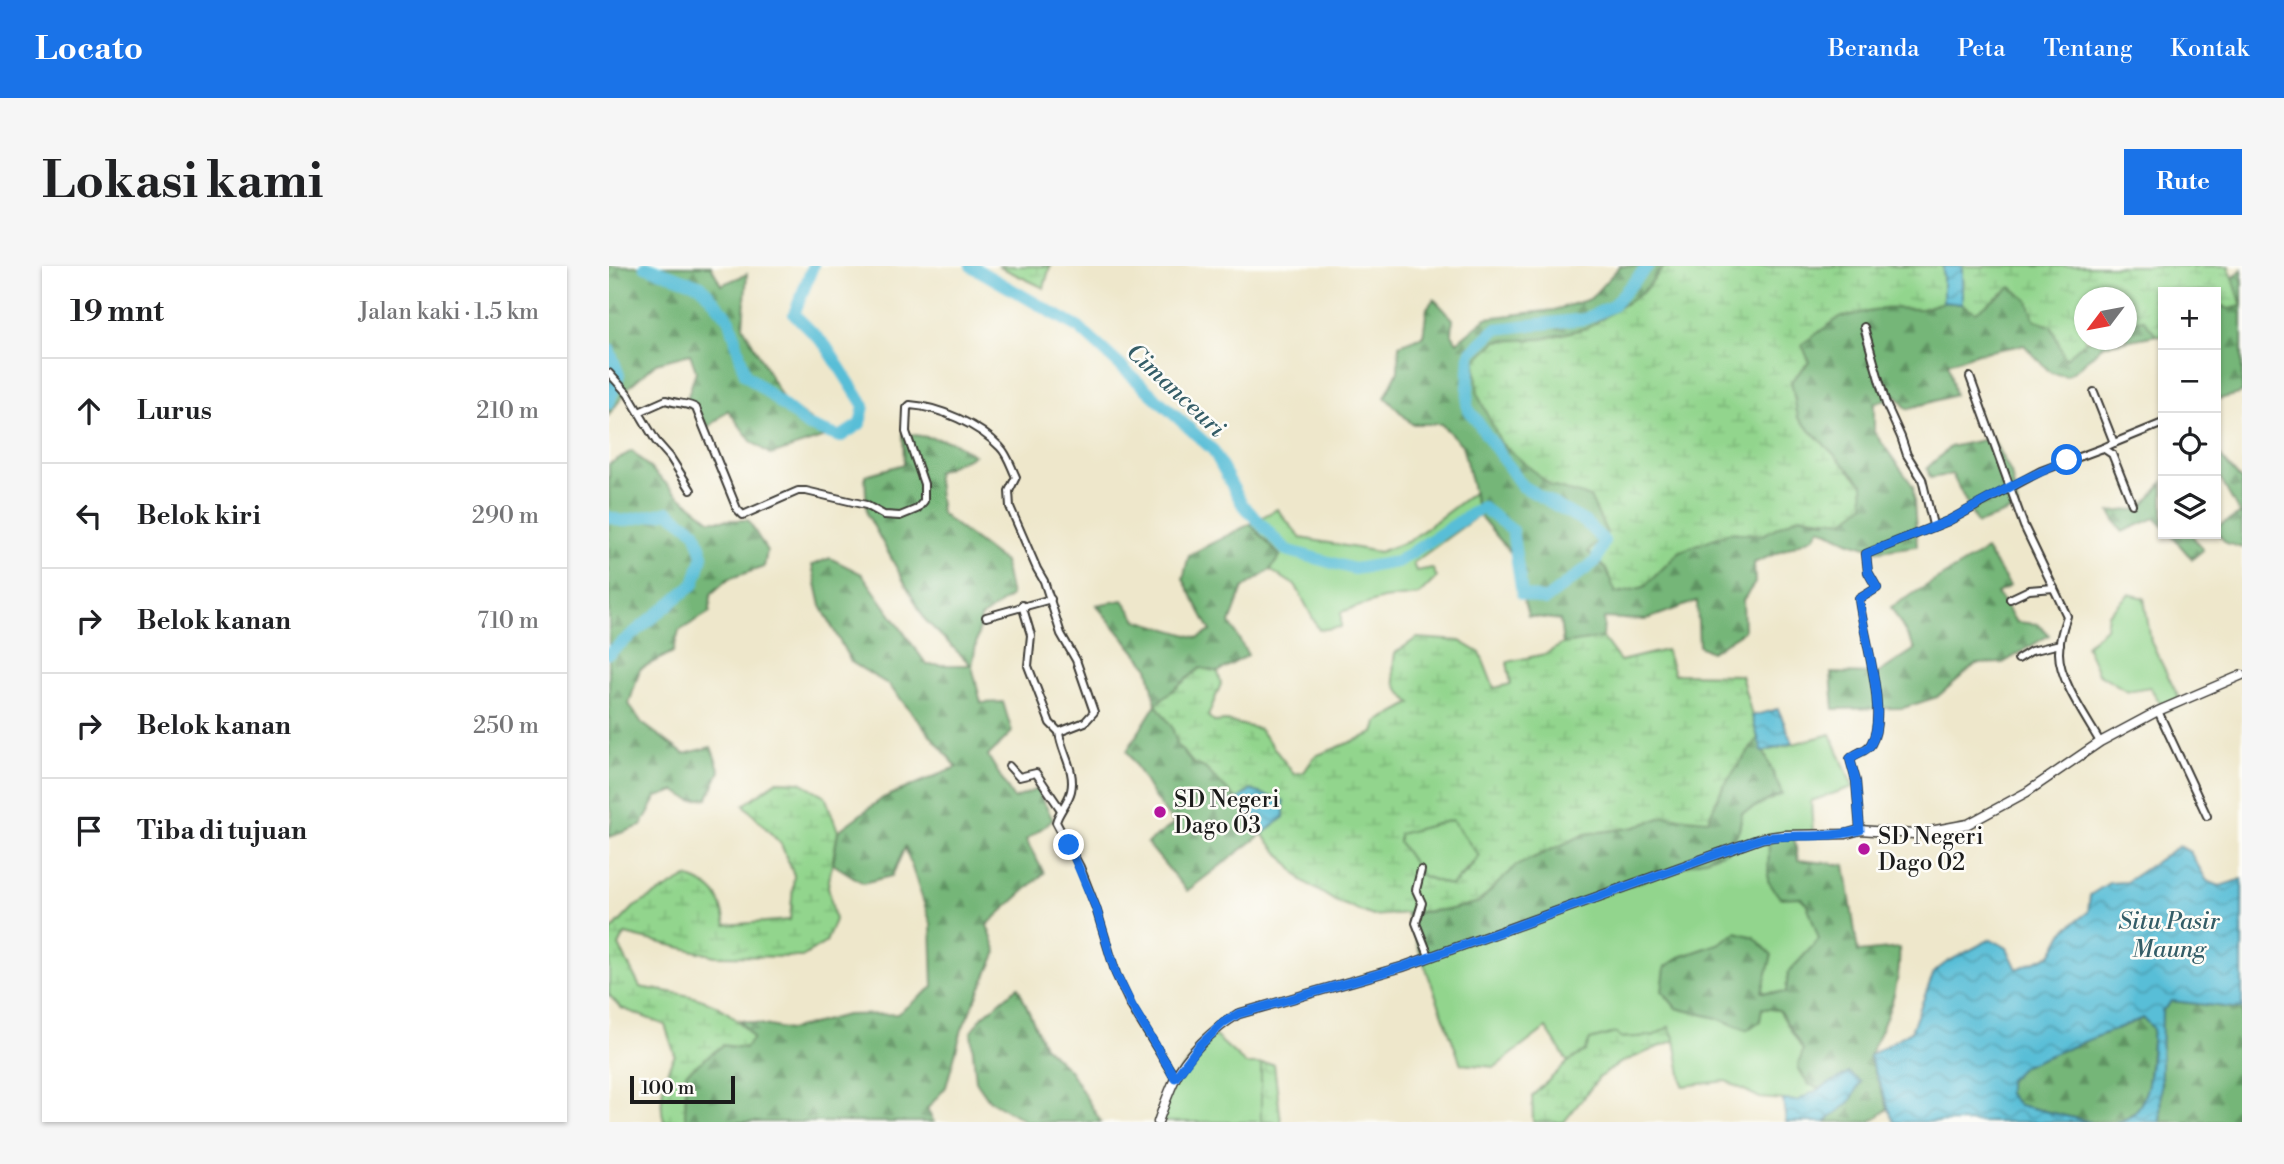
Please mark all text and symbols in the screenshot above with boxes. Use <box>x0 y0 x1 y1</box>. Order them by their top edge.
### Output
text: Locato <box>35 29 143 70</box>
text: Beranda <box>1828 34 1919 64</box>
text: Peta <box>1957 34 2005 64</box>
text: Tentang <box>2043 34 2132 64</box>
text: Kontak <box>2170 34 2249 64</box>
button: Rute <box>2124 149 2242 215</box>
text: Lokasi kami <box>42 152 324 213</box>
north arrow <box>2074 287 2137 350</box>
map controls <box>2158 287 2221 539</box>
button: + <box>2158 287 2221 350</box>
text: 19 mnt <box>70 293 164 331</box>
text: Jalan kaki · 1.5 km <box>358 298 539 326</box>
water label: Cimanceuri <box>1120 337 1231 444</box>
button: − <box>2158 350 2221 413</box>
icon: ahead <box>70 392 108 430</box>
text: Lurus <box>137 395 212 427</box>
text: 210 m <box>476 397 539 425</box>
button: locate <box>2158 413 2221 476</box>
route start <box>2051 444 2082 475</box>
button: layers <box>2158 476 2221 539</box>
icon: left <box>70 497 108 535</box>
text: Belok kiri <box>137 500 261 532</box>
text: 290 m <box>472 502 539 530</box>
icon: right <box>70 602 108 640</box>
text: Belok kanan <box>137 605 291 637</box>
text: 710 m <box>477 607 539 635</box>
icon: right <box>70 707 108 745</box>
text: Belok kanan <box>137 710 291 742</box>
text: 250 m <box>473 712 539 740</box>
place label: SD Negeri Dago 03 <box>1174 786 1280 840</box>
marker: SD Negeri Dago 03 <box>1152 804 1168 820</box>
icon: arrive <box>70 812 108 850</box>
text: Tiba di tujuan <box>137 815 307 847</box>
place label: SD Negeri Dago 02 <box>1878 823 1984 877</box>
route end <box>1053 829 1084 860</box>
marker: SD Negeri Dago 02 <box>1856 841 1872 857</box>
water label: Situ Pasir Maung <box>2118 907 2221 965</box>
scale bar <box>630 1073 735 1105</box>
text: 100 m <box>641 1076 694 1100</box>

